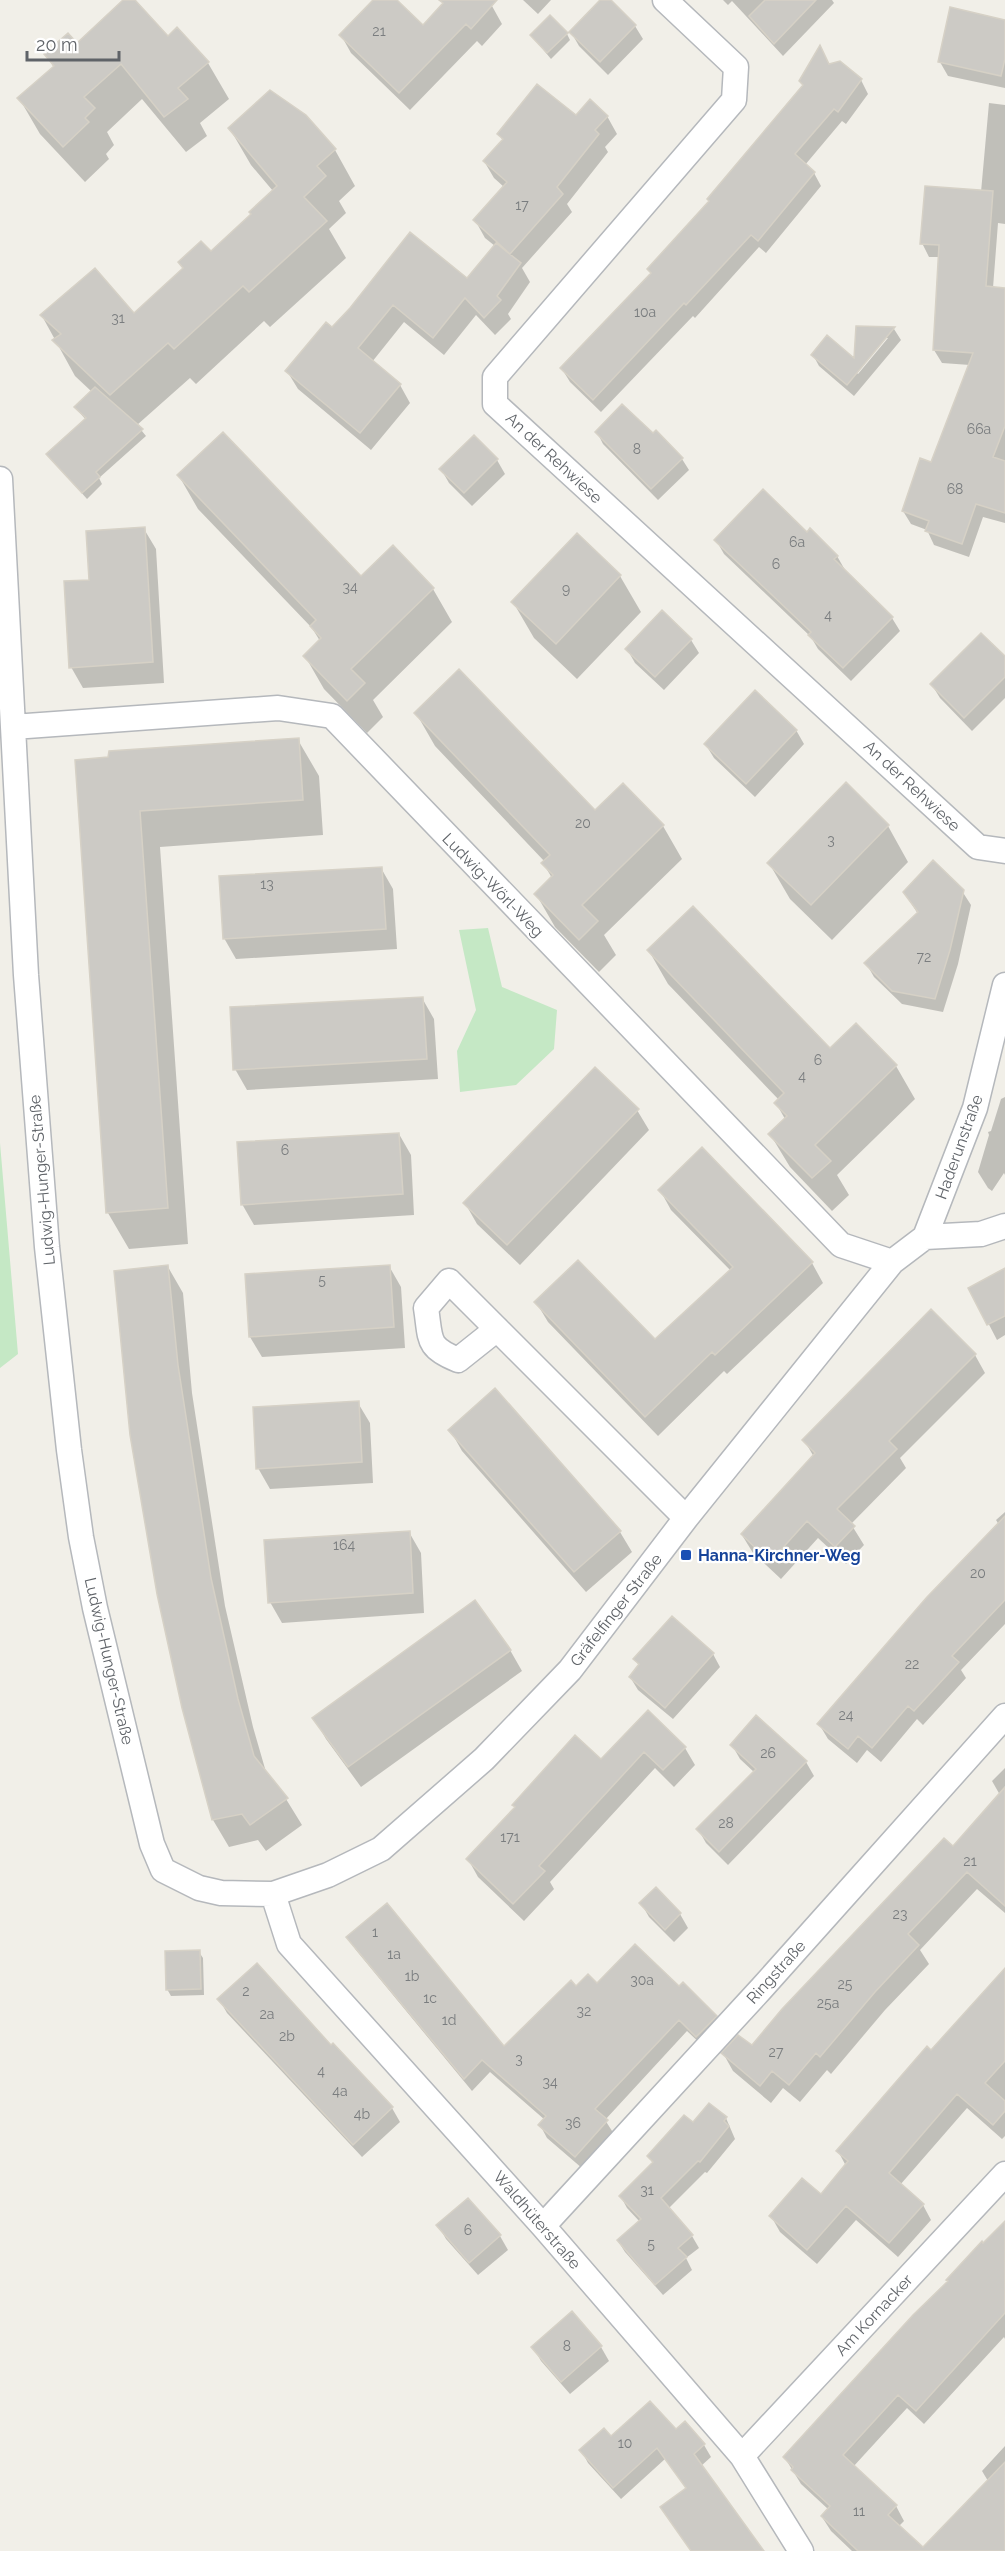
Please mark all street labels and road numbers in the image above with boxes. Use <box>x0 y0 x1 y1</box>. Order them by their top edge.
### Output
street label: An der Rehwiese <box>502 409 606 507</box>
street label: An der Rehwiese <box>860 737 964 835</box>
street label: Ludwig-Wörl-Weg <box>438 829 548 941</box>
street label: Haderunstraße <box>931 1092 987 1202</box>
street label: Ludwig-Hunger-Straße <box>25 1094 59 1266</box>
street label: Gräfelfinger Straße <box>566 1550 666 1670</box>
street label: Ludwig-Hunger-Straße <box>81 1576 137 1746</box>
street label: Ringstraße <box>743 1936 809 2008</box>
street label: Waldhüterstraße <box>489 2167 585 2273</box>
street label: Am Kornacker <box>831 2270 917 2360</box>

